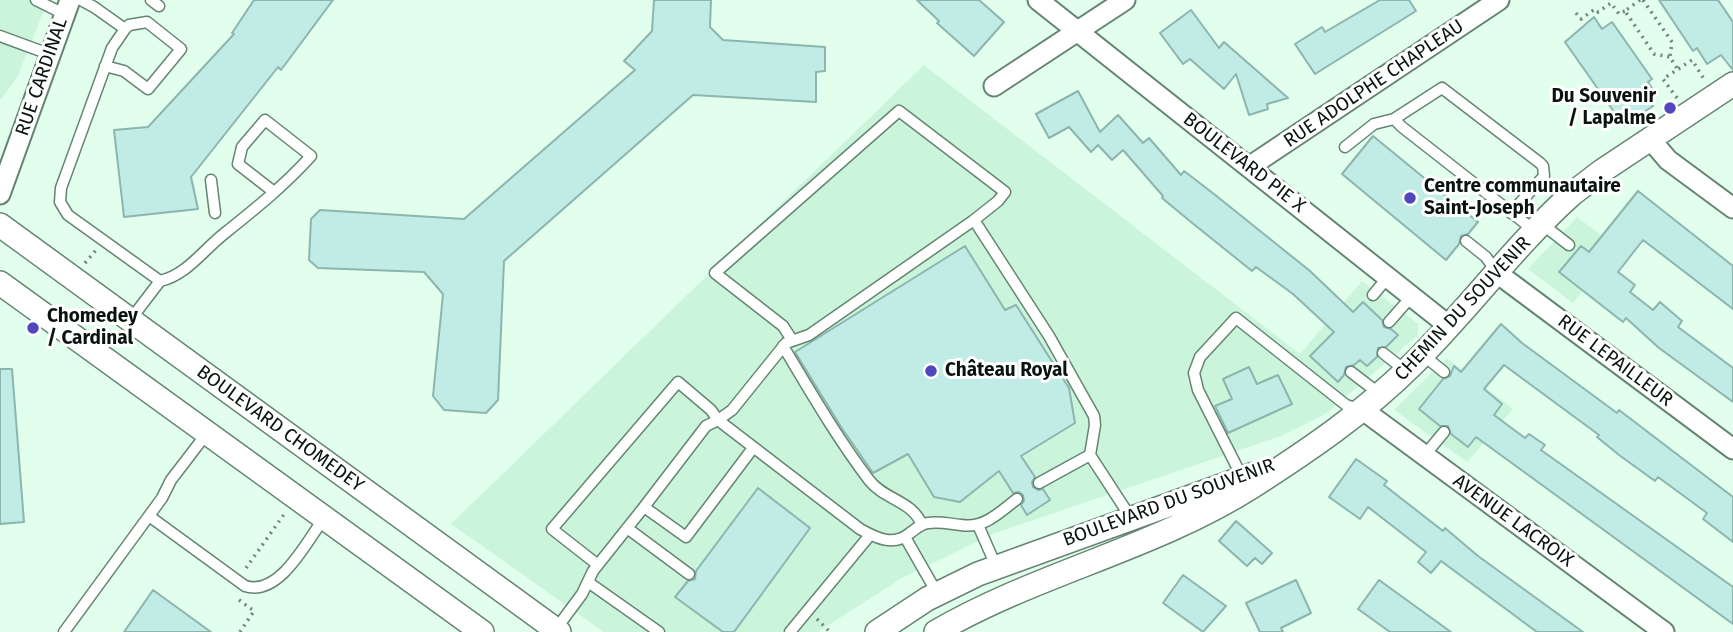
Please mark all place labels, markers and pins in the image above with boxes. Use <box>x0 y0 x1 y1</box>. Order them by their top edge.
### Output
place label: Du Souvenir / Lapalme <box>1551 86 1656 130</box>
marker: Du Souvenir / Lapalme <box>1662 100 1678 116</box>
place label: Centre communautaire Saint-Joseph <box>1424 176 1621 220</box>
marker: Centre communautaire Saint-Joseph <box>1402 190 1418 206</box>
place label: Chomedey / Cardinal <box>47 306 138 350</box>
marker: Chomedey / Cardinal <box>25 320 41 336</box>
place label: Château Royal <box>945 360 1068 382</box>
marker: Château Royal <box>923 363 939 379</box>

